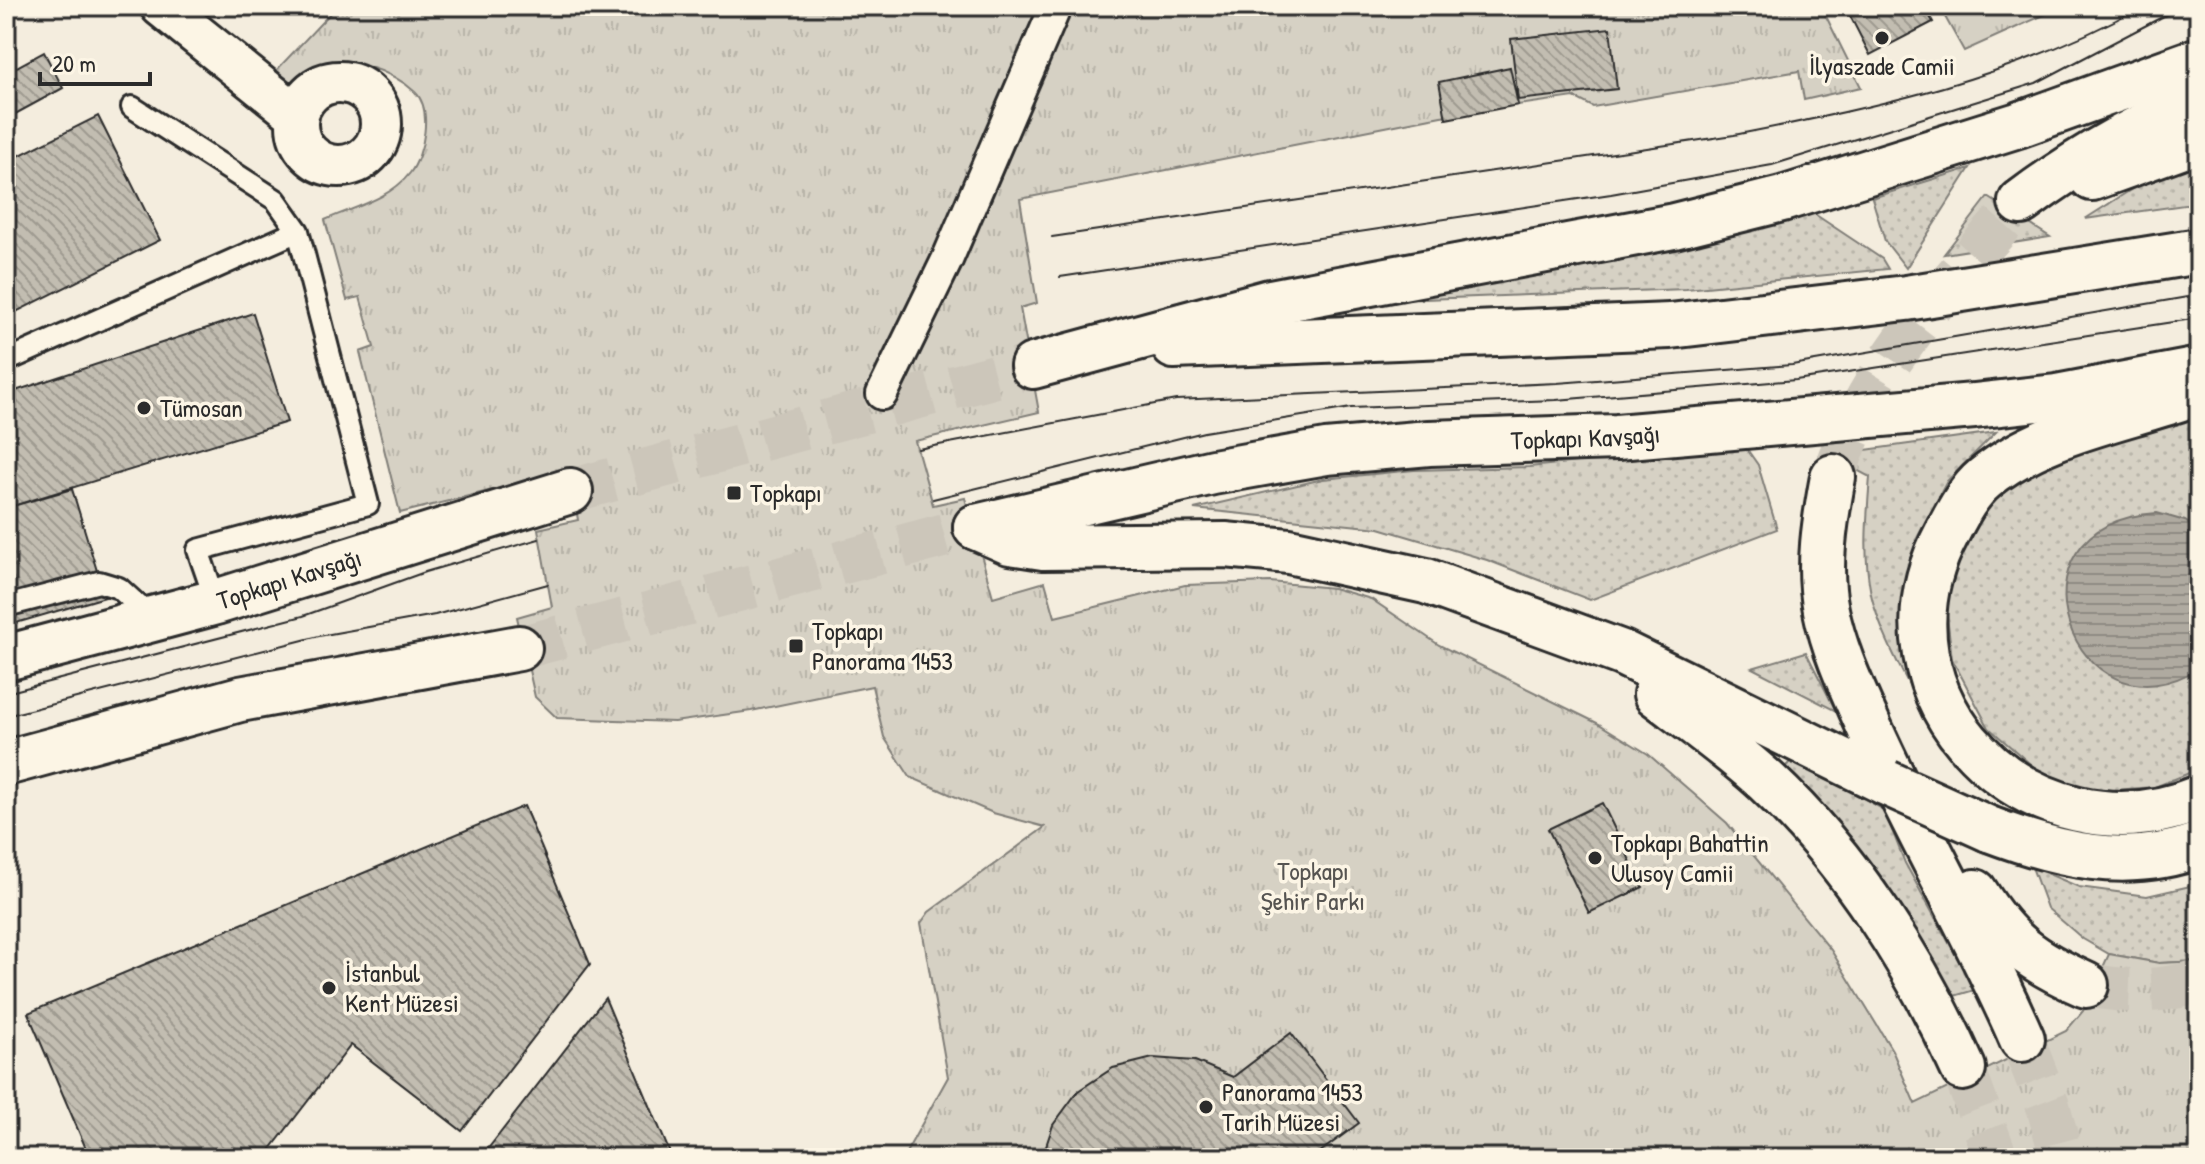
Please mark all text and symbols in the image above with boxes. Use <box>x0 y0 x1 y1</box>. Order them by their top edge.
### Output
marker: İlyaszade Camii <box>1873 29 1891 47</box>
scale bar <box>40 36 150 86</box>
text: 20 m <box>52 47 96 79</box>
place label: İlyaszade Camii <box>1809 48 1955 83</box>
place label: Tümosan <box>160 390 243 425</box>
marker: Tümosan <box>135 399 153 417</box>
street label: Topkapı Kavşağı <box>1510 415 1662 457</box>
place label: Topkapı <box>750 475 822 510</box>
marker: Topkapı <box>725 484 743 502</box>
street label: Topkapı Kavşağı <box>212 540 366 618</box>
place label: Topkapı Panorama 1453 <box>812 613 953 678</box>
marker: Topkapı Panorama 1453 <box>787 637 805 655</box>
place label: Topkapı Bahattin Ulusoy Camii <box>1611 825 1769 890</box>
marker: Topkapı Bahattin Ulusoy Camii <box>1586 849 1604 867</box>
park label: Topkapı Şehir Parkı <box>1261 853 1365 918</box>
place label: İstanbul Kent Müzesi <box>345 955 459 1020</box>
marker: İstanbul Kent Müzesi <box>320 979 338 997</box>
place label: Panorama 1453 Tarih Müzesi <box>1222 1074 1363 1139</box>
marker: Panorama 1453 Tarih Müzesi <box>1197 1098 1215 1116</box>

